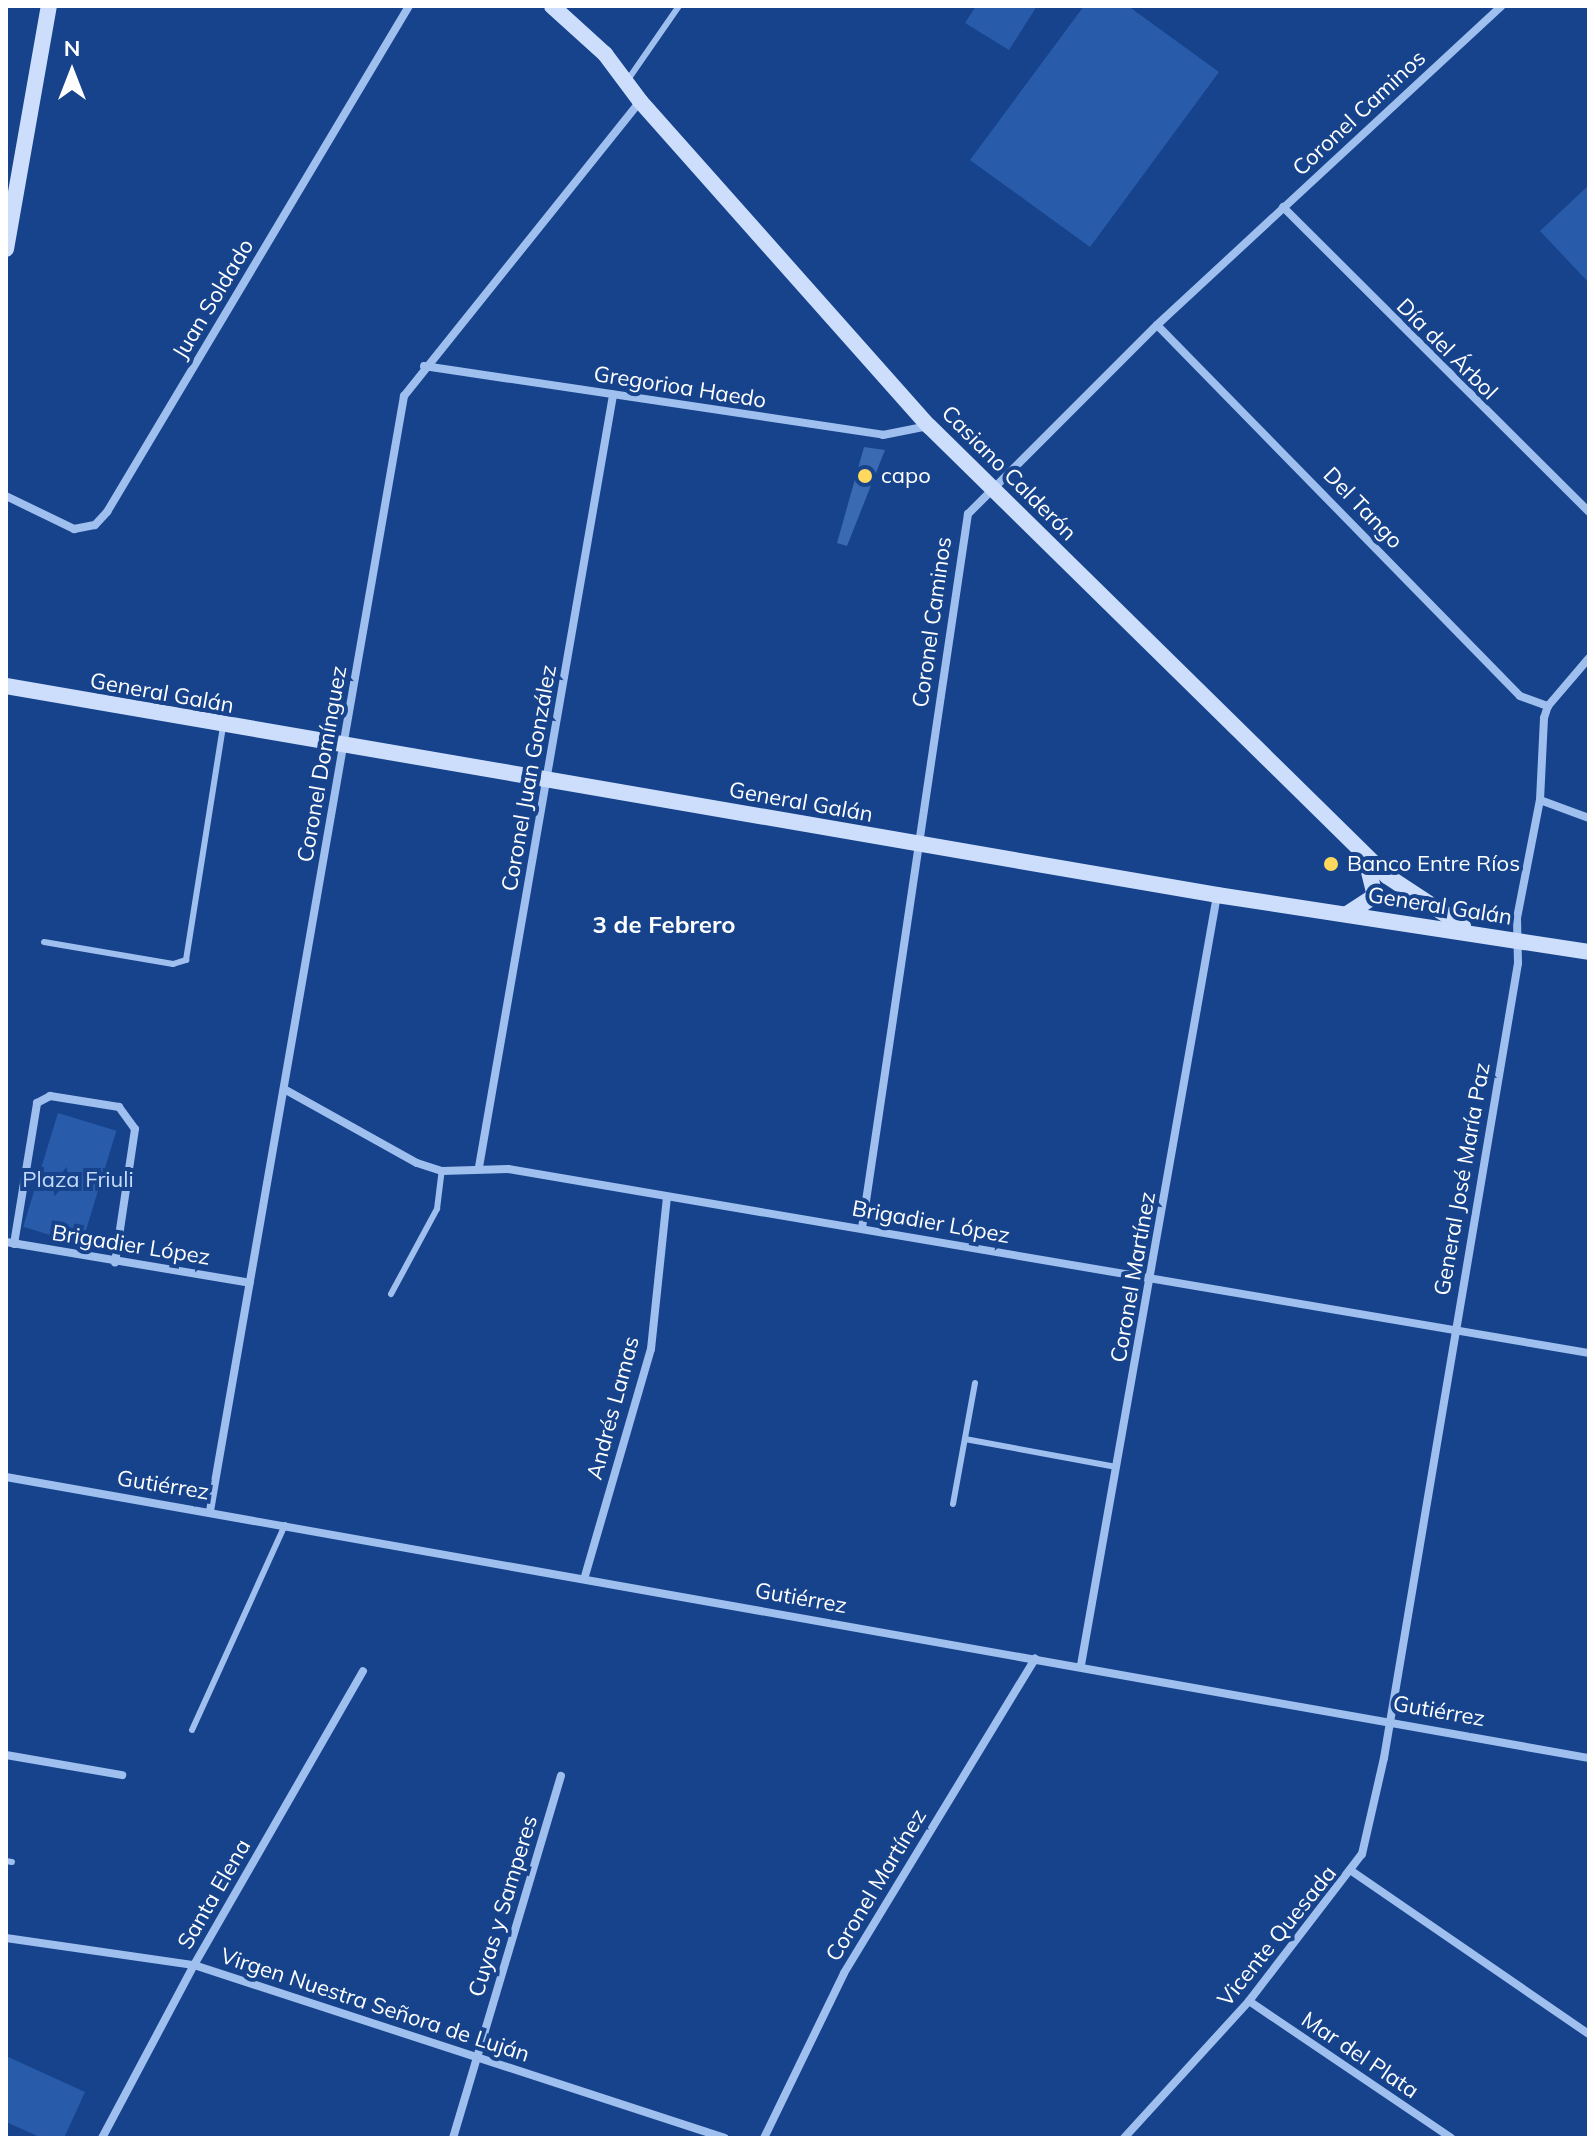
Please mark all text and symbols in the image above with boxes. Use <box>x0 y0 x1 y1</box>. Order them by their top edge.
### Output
north arrow <box>32 32 112 112</box>
text: N <box>64 34 80 62</box>
street label: Coronel Caminos <box>1287 45 1431 181</box>
street label: Juan Soldado <box>167 234 259 364</box>
street label: Día del Árbol <box>1391 293 1503 405</box>
street label: Gregorioa Haedo <box>592 360 768 414</box>
street label: Casiano Calderón <box>936 400 1082 546</box>
street label: Del Tango <box>1318 462 1408 554</box>
place label: capo <box>881 463 931 489</box>
marker: capo <box>856 467 874 485</box>
street label: Coronel Caminos <box>907 535 957 709</box>
street label: Coronel Juan González <box>496 663 562 893</box>
street label: Coronel Domínguez <box>292 664 352 864</box>
street label: General Galán <box>88 667 236 719</box>
street label: General Galán <box>727 776 875 828</box>
place label: Banco Entre Ríos <box>1347 851 1520 877</box>
marker: Banco Entre Ríos <box>1322 855 1340 873</box>
street label: General Galán <box>1366 882 1514 930</box>
district label: 3 de Febrero <box>593 911 735 939</box>
street label: General José María Paz <box>1429 1060 1495 1298</box>
park label: Plaza Friuli <box>22 1167 134 1193</box>
street label: Coronel Martínez <box>1105 1190 1161 1364</box>
street label: Brigadier López <box>850 1195 1012 1249</box>
street label: Brigadier López <box>50 1219 212 1271</box>
street label: Andrés Lamas <box>581 1333 645 1483</box>
street label: Gutiérrez <box>115 1465 211 1505</box>
street label: Gutiérrez <box>753 1577 849 1619</box>
street label: Gutiérrez <box>1391 1690 1487 1732</box>
street label: Coronel Martínez <box>820 1804 932 1966</box>
street label: Cuyas y Samperes <box>463 1812 543 2000</box>
street label: Santa Elena <box>172 1834 256 1954</box>
street label: Vicente Quesada <box>1212 1860 1342 2012</box>
street label: Virgen Nuestra Señora de Luján <box>217 1942 533 2068</box>
street label: Mar del Plata <box>1296 2006 1424 2104</box>

